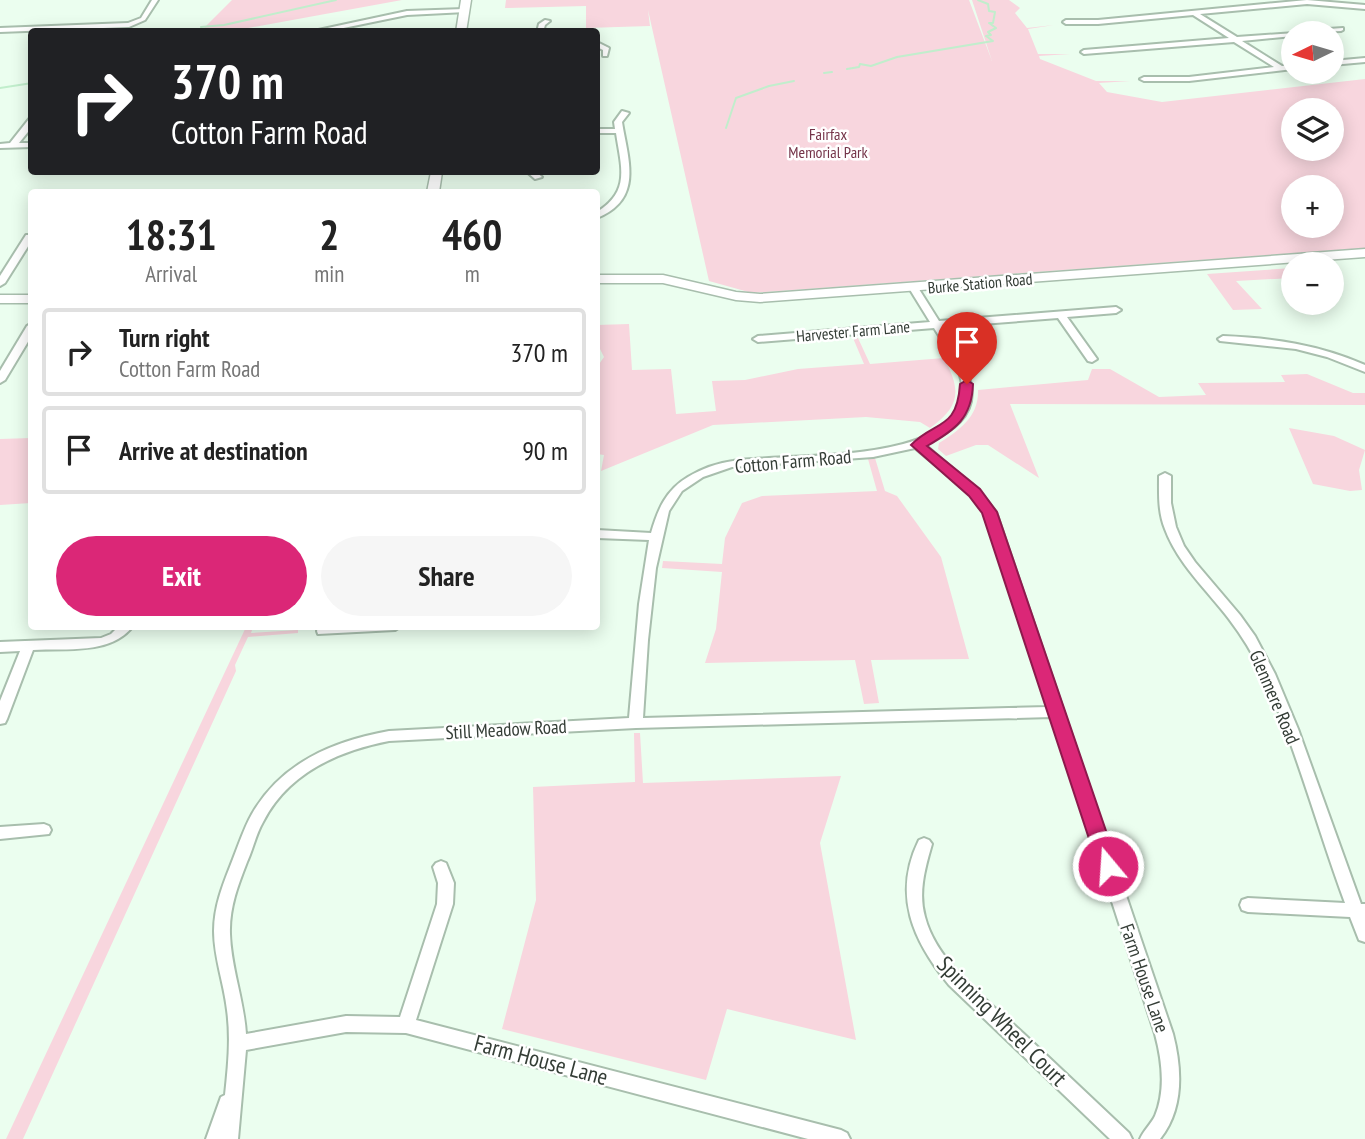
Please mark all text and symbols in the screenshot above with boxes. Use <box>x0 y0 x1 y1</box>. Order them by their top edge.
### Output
north arrow <box>1281 21 1344 84</box>
map controls <box>1281 21 1344 315</box>
text: 370 m <box>171 49 284 113</box>
icon: right <box>56 56 147 147</box>
button: layers <box>1281 98 1344 161</box>
text: Cotton Farm Road <box>171 111 368 153</box>
park label: Fairfax Memorial Park <box>788 124 868 162</box>
button: + <box>1281 175 1344 238</box>
text: 18:31 <box>126 207 217 262</box>
text: 2 <box>319 207 339 262</box>
text: 460 <box>442 207 502 262</box>
button: − <box>1281 252 1344 315</box>
text: Arrival <box>145 259 197 288</box>
text: min <box>314 259 344 288</box>
text: m <box>465 259 480 288</box>
street label: Burke Station Road <box>927 268 1033 298</box>
pin <box>937 312 997 384</box>
street label: Harvester Farm Lane <box>795 316 911 346</box>
text: Turn right <box>119 321 210 354</box>
icon: arrive <box>948 323 986 361</box>
icon: right <box>60 333 98 371</box>
text: 370 m <box>510 336 568 369</box>
text: Cotton Farm Road <box>119 354 260 383</box>
icon: arrive <box>60 431 98 469</box>
text: Arrive at destination <box>119 434 308 467</box>
text: 90 m <box>522 434 568 467</box>
street label: Cotton Farm Road <box>734 444 852 478</box>
button: Exit <box>56 536 307 616</box>
button: Share <box>321 536 572 616</box>
street label: Glenmere Road <box>1244 646 1306 748</box>
street label: Still Meadow Road <box>445 714 567 744</box>
position arrow <box>1071 829 1145 903</box>
street label: Farm House Lane <box>1115 920 1175 1036</box>
street label: Spinning Wheel Court <box>931 950 1074 1092</box>
street label: Farm House Lane <box>471 1028 611 1091</box>

